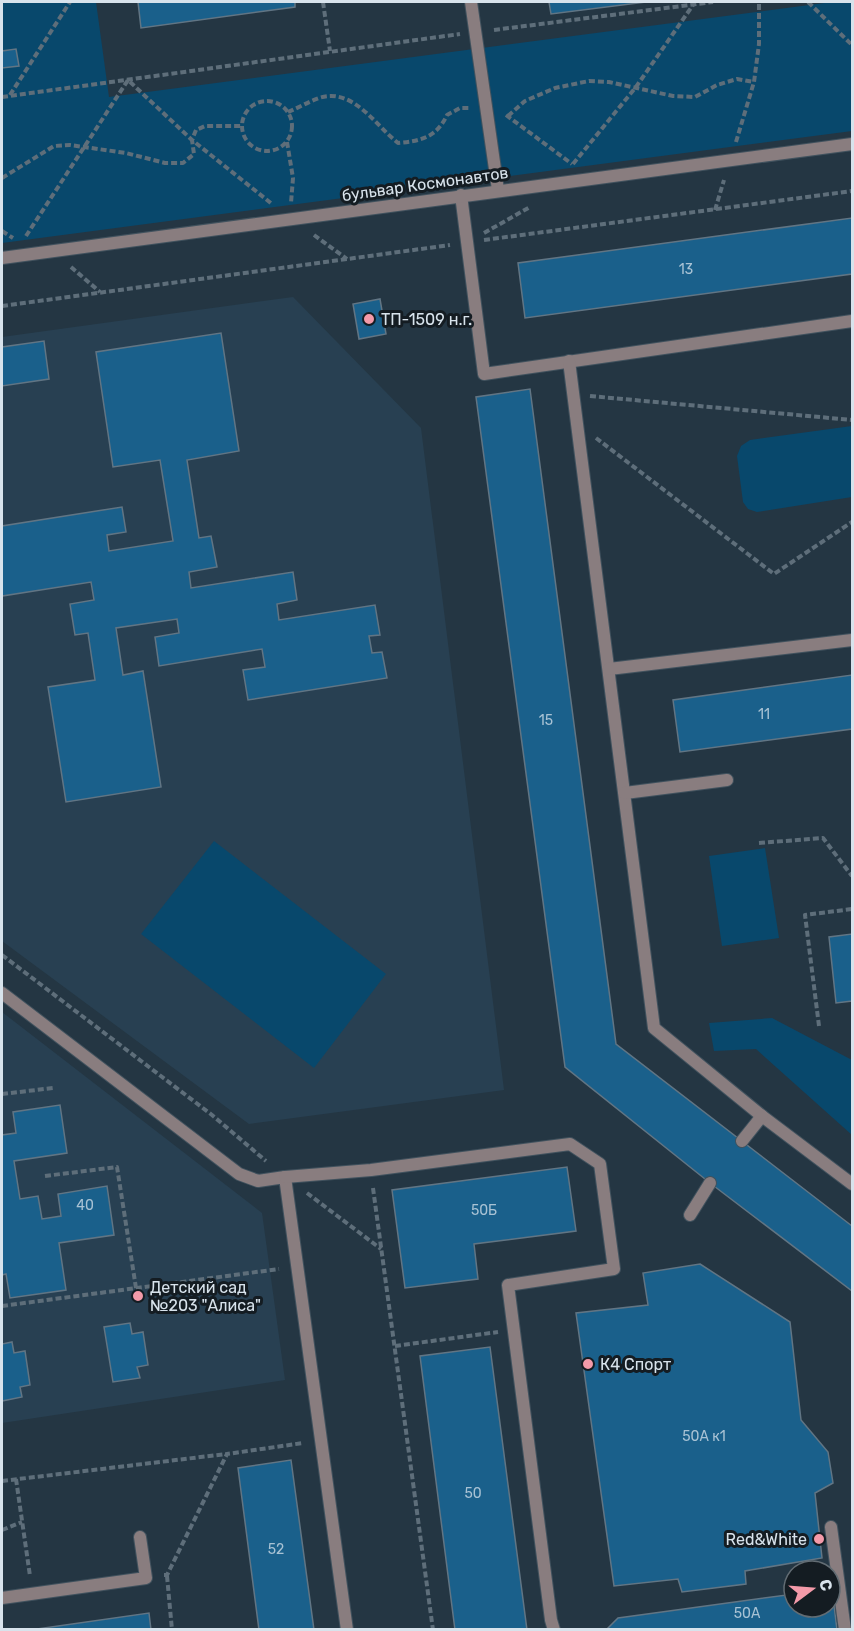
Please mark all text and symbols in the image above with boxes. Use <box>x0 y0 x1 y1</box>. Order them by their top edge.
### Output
street label: бульвар Космонавтов <box>341 163 509 205</box>
house number: 13 <box>679 261 693 278</box>
place label: ТП-1509 н.г. <box>381 310 472 329</box>
marker: ТП-1509 н.г. <box>362 312 376 326</box>
house number: 11 <box>758 706 770 723</box>
house number: 15 <box>539 712 553 729</box>
house number: 40 <box>76 1197 94 1214</box>
house number: 50Б <box>471 1202 497 1219</box>
place label: Детский сад №203 "Алиса" <box>150 1278 261 1315</box>
marker: Детский сад №203 "Алиса" <box>131 1289 145 1303</box>
place label: К4 Спорт <box>600 1355 671 1374</box>
marker: К4 Спорт <box>581 1357 595 1371</box>
house number: 50А к1 <box>682 1428 726 1445</box>
house number: 50 <box>464 1485 482 1502</box>
place label: Red&White <box>726 1530 807 1549</box>
marker: Red&White <box>812 1532 826 1546</box>
house number: 52 <box>268 1541 284 1558</box>
north arrow <box>782 1559 842 1619</box>
text: С <box>815 1577 837 1593</box>
house number: 50А <box>734 1605 761 1622</box>

